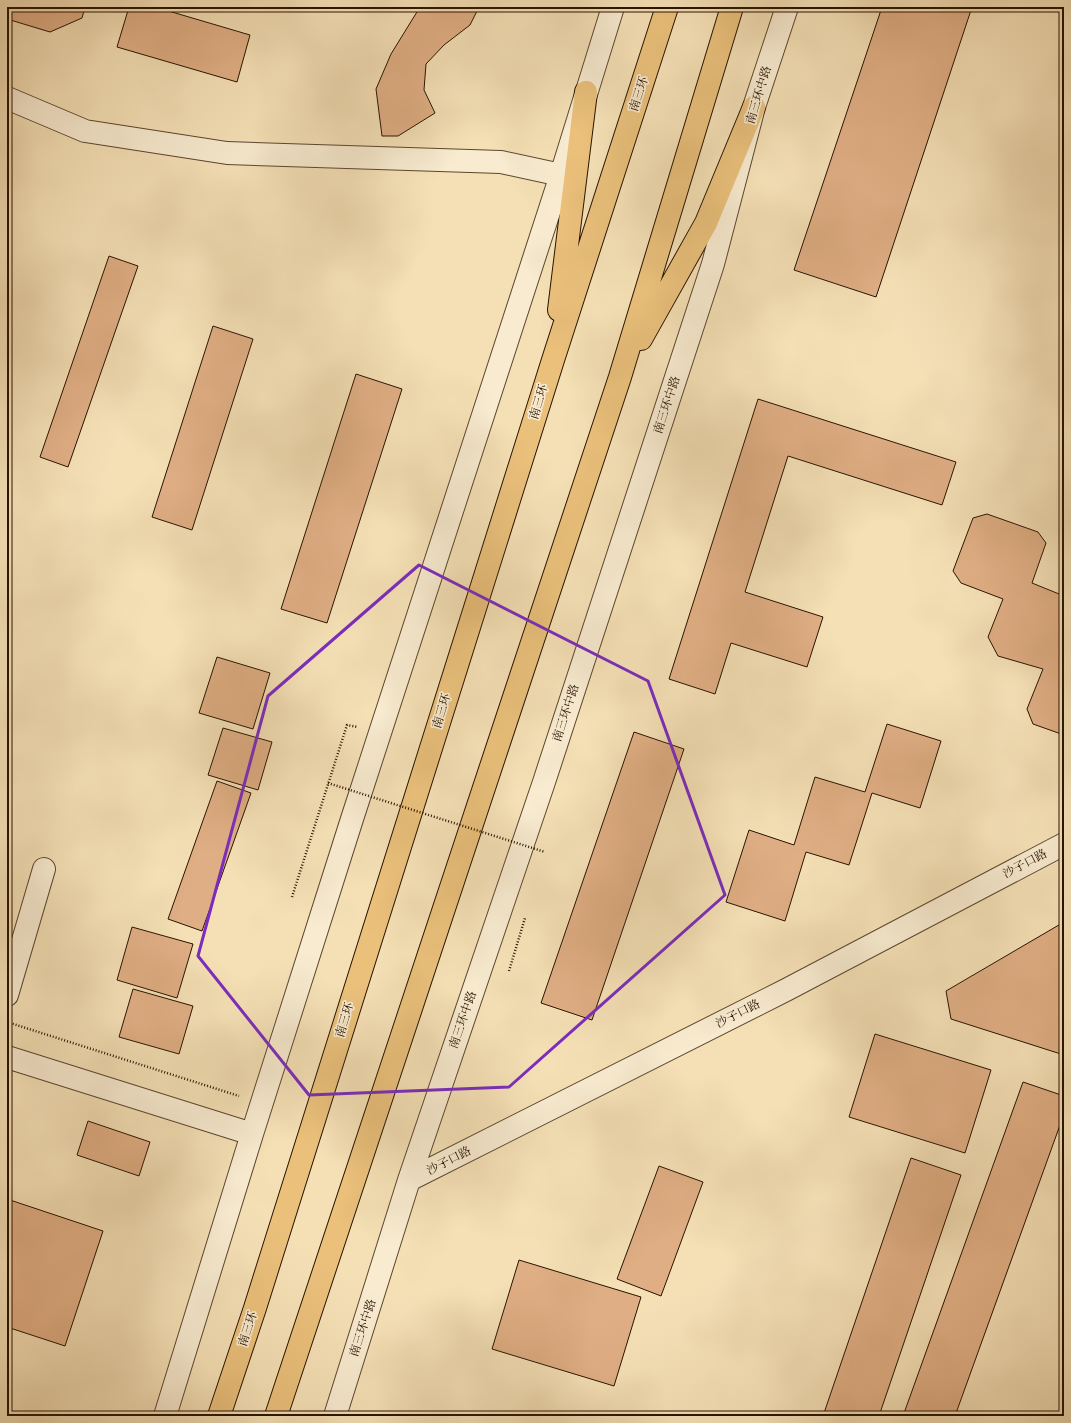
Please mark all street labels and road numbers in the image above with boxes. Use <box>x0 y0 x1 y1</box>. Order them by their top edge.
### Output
street label: 南三环中路 <box>743 64 775 126</box>
street label: 南三环 <box>626 75 652 113</box>
street label: 南三环中路 <box>651 374 683 436</box>
street label: 南三环 <box>527 383 551 421</box>
street label: 南三环中路 <box>550 682 582 744</box>
street label: 南三环 <box>430 692 454 730</box>
street label: 沙子口路 <box>1000 846 1050 882</box>
street label: 南三环中路 <box>446 989 480 1051</box>
street label: 沙子口路 <box>713 996 763 1032</box>
street label: 南三环 <box>333 1001 357 1039</box>
street label: 沙子口路 <box>424 1143 474 1179</box>
street label: 南三环中路 <box>347 1297 379 1359</box>
street label: 南三环 <box>235 1310 261 1348</box>

